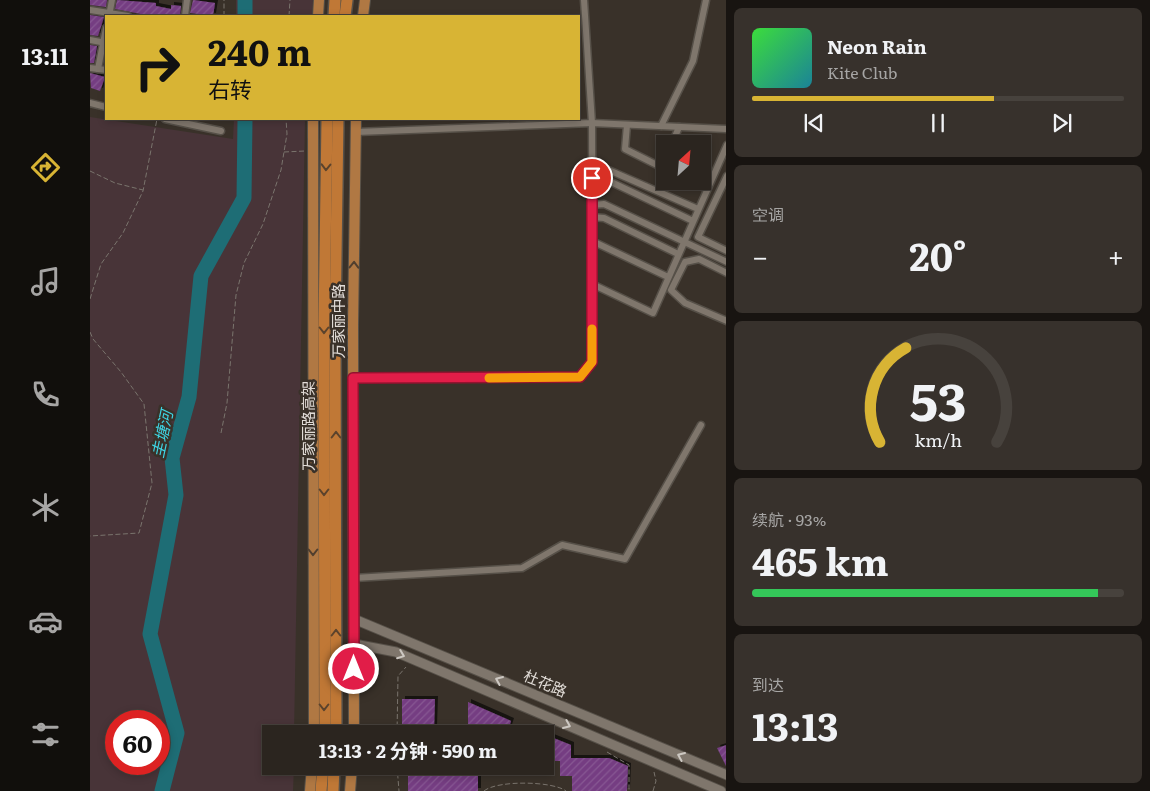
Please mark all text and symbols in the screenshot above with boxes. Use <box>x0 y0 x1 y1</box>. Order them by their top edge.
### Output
text: 240 m <box>208 25 311 77</box>
text: Neon Rain <box>827 32 927 60</box>
icon: right <box>125 35 190 100</box>
text: 13:11 <box>22 39 68 72</box>
text: Kite Club <box>827 60 898 84</box>
text: 右转 <box>208 72 252 105</box>
icon: previous <box>800 109 828 137</box>
icon: pause <box>924 109 952 137</box>
icon: next <box>1048 109 1076 137</box>
north arrow <box>656 135 711 190</box>
map controls <box>656 135 711 190</box>
icon: directions <box>28 150 63 185</box>
pin <box>571 157 613 199</box>
one-way arrow <box>321 164 331 172</box>
icon: arrive <box>578 164 606 192</box>
text: 空调 <box>752 202 784 226</box>
text: 20° <box>909 226 967 283</box>
text: − <box>752 234 768 276</box>
text: + <box>1108 234 1124 276</box>
one-way arrow <box>349 261 359 268</box>
icon: music <box>28 264 63 299</box>
street label: 万家丽中路 <box>326 283 349 359</box>
one-way arrow <box>319 326 329 334</box>
text: 53 <box>910 360 966 437</box>
icon: phone <box>28 377 63 412</box>
street label: 万家丽路高架 <box>296 381 319 471</box>
water label: 圭塘河 <box>144 405 178 460</box>
text: km/h <box>914 426 962 453</box>
one-way arrow <box>331 431 341 438</box>
one-way arrow <box>319 489 329 497</box>
icon: climate <box>28 490 63 525</box>
text: 续航 · 93% <box>752 507 826 531</box>
text: 465 km <box>752 531 889 588</box>
one-way arrow <box>308 549 318 557</box>
icon: car <box>28 604 63 639</box>
one-way arrow <box>331 628 341 636</box>
position arrow <box>327 642 379 694</box>
one-way arrow <box>396 649 405 659</box>
street label: 杜花路 <box>520 663 571 702</box>
text: 到达 <box>752 672 784 696</box>
one-way arrow <box>495 675 504 686</box>
text: 13:13 <box>752 696 838 753</box>
one-way arrow <box>319 704 329 712</box>
speed limit sign: 60 <box>105 710 170 775</box>
icon: filters <box>28 717 63 752</box>
one-way arrow <box>562 719 571 730</box>
text: 13:13 · 2 分钟 · 590 m <box>319 736 497 764</box>
one-way arrow <box>677 752 686 763</box>

